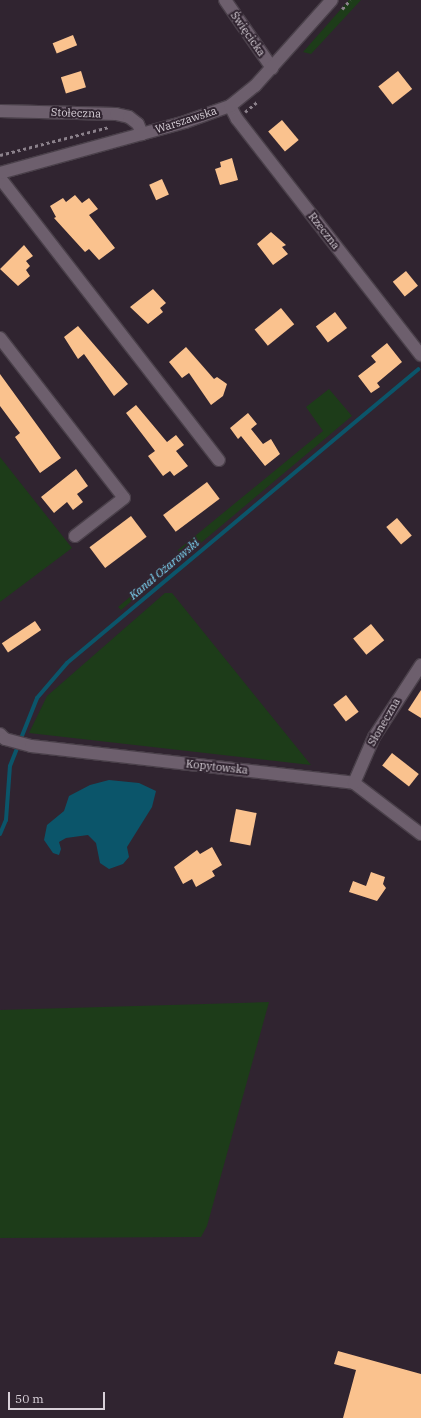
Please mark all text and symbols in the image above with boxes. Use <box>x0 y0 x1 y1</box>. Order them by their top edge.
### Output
street label: Święcicka <box>228 9 268 59</box>
street label: Warszawska <box>154 104 218 136</box>
street label: Stołeczna <box>51 106 101 120</box>
street label: Rzeczna <box>306 210 342 252</box>
water label: Kanał Ożarowski <box>126 535 202 603</box>
street label: Słoneczna <box>365 696 403 748</box>
street label: Kopytowska <box>185 757 249 777</box>
scale bar <box>10 1384 107 1410</box>
text: 50 m <box>15 1391 44 1406</box>

